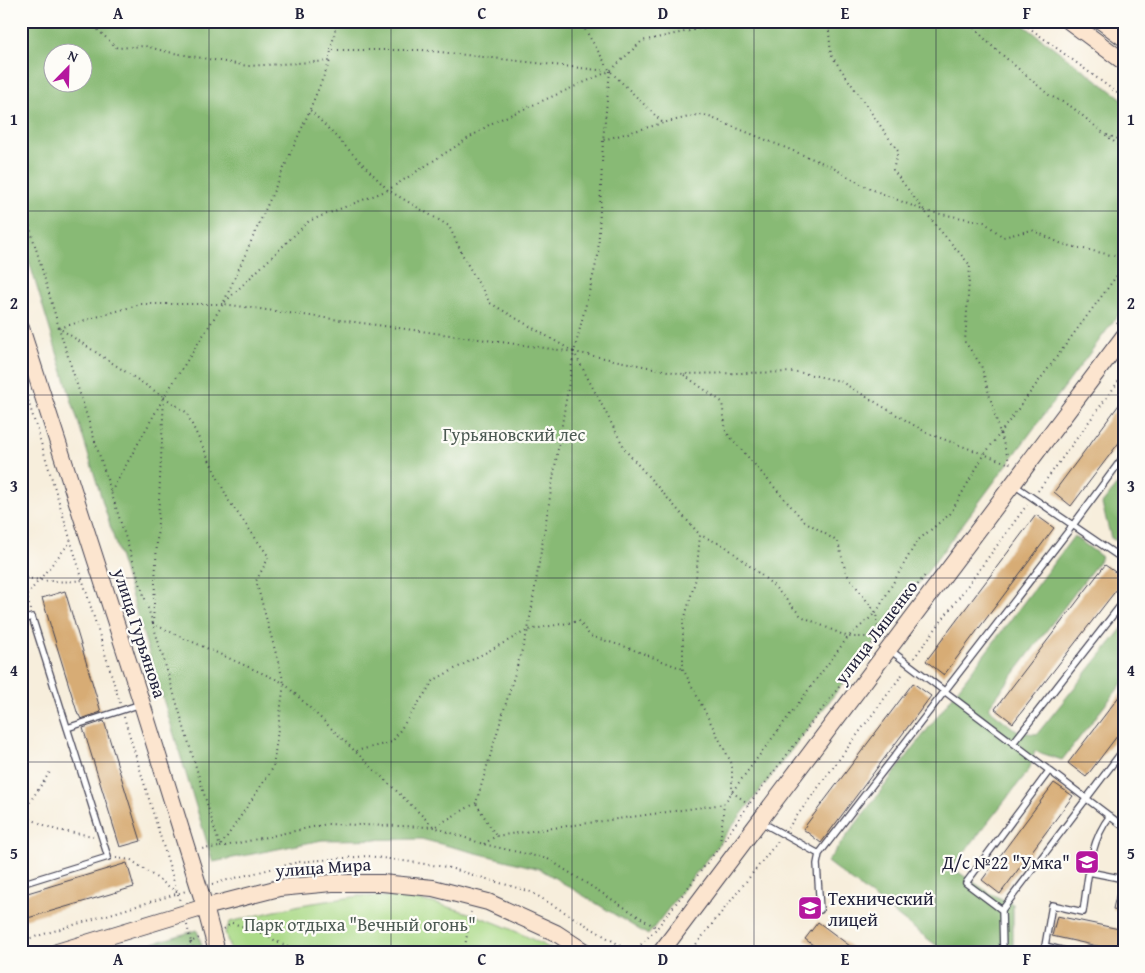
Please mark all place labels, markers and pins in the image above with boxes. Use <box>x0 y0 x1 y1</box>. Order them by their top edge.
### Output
place label: Д/с №22 "Умка" <box>941 849 1070 876</box>
school or university icon: Д/с №22 "Умка" <box>1074 849 1100 875</box>
place label: Технический лицей <box>828 885 934 933</box>
school or university icon: Технический лицей <box>797 895 823 921</box>

